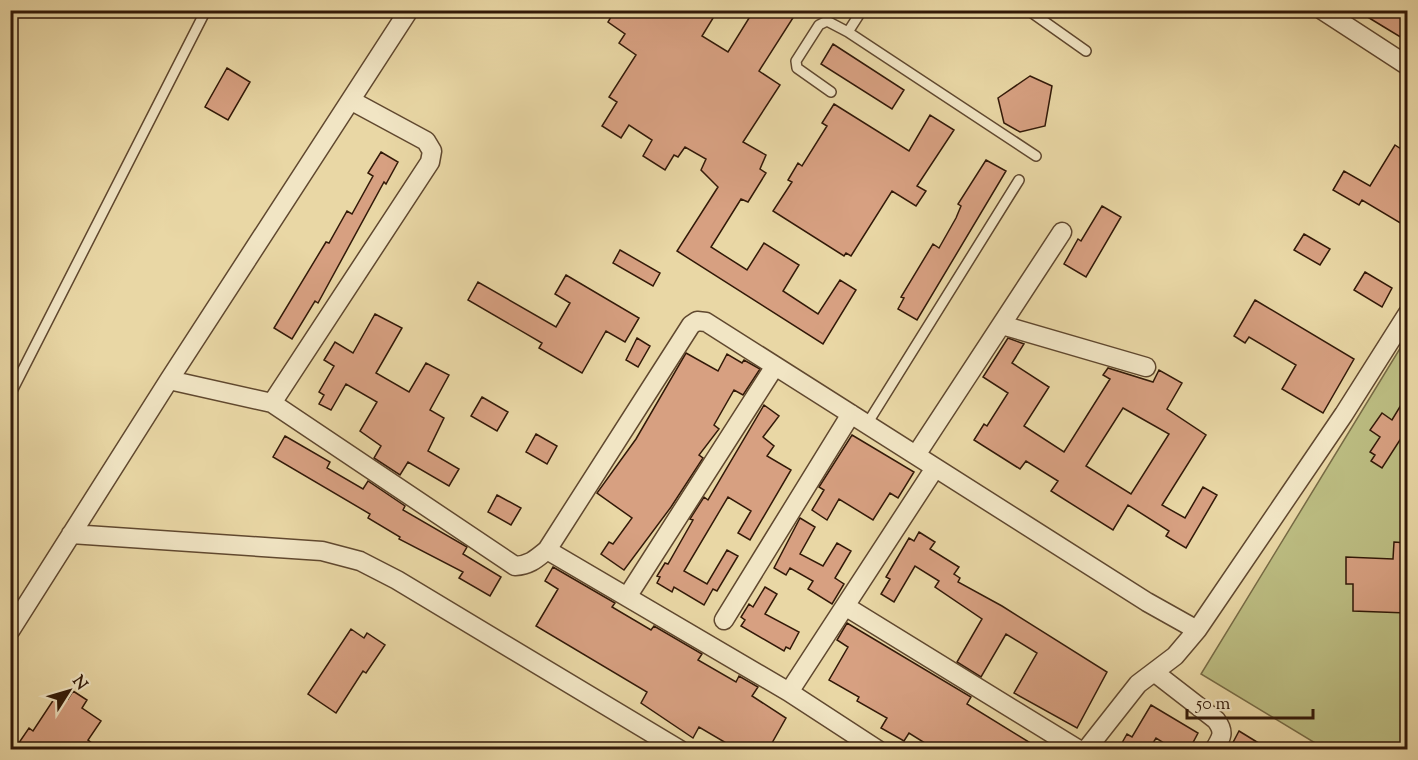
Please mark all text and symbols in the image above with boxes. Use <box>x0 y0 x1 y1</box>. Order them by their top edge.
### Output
north arrow <box>39 661 99 721</box>
text: N <box>66 671 92 696</box>
scale bar <box>1187 682 1313 720</box>
text: 50 m <box>1195 692 1231 718</box>

